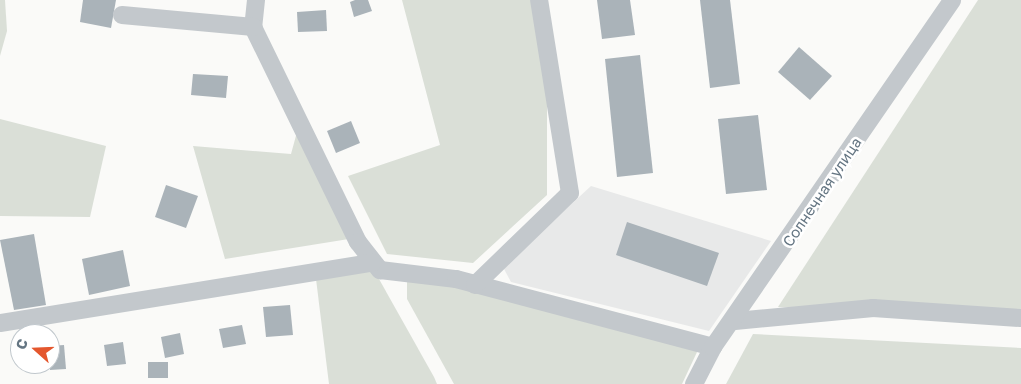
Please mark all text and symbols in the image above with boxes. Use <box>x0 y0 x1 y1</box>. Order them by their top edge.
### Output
street label: Солнечная улица <box>779 134 865 250</box>
north arrow <box>10 324 60 374</box>
text: С <box>12 336 31 352</box>

